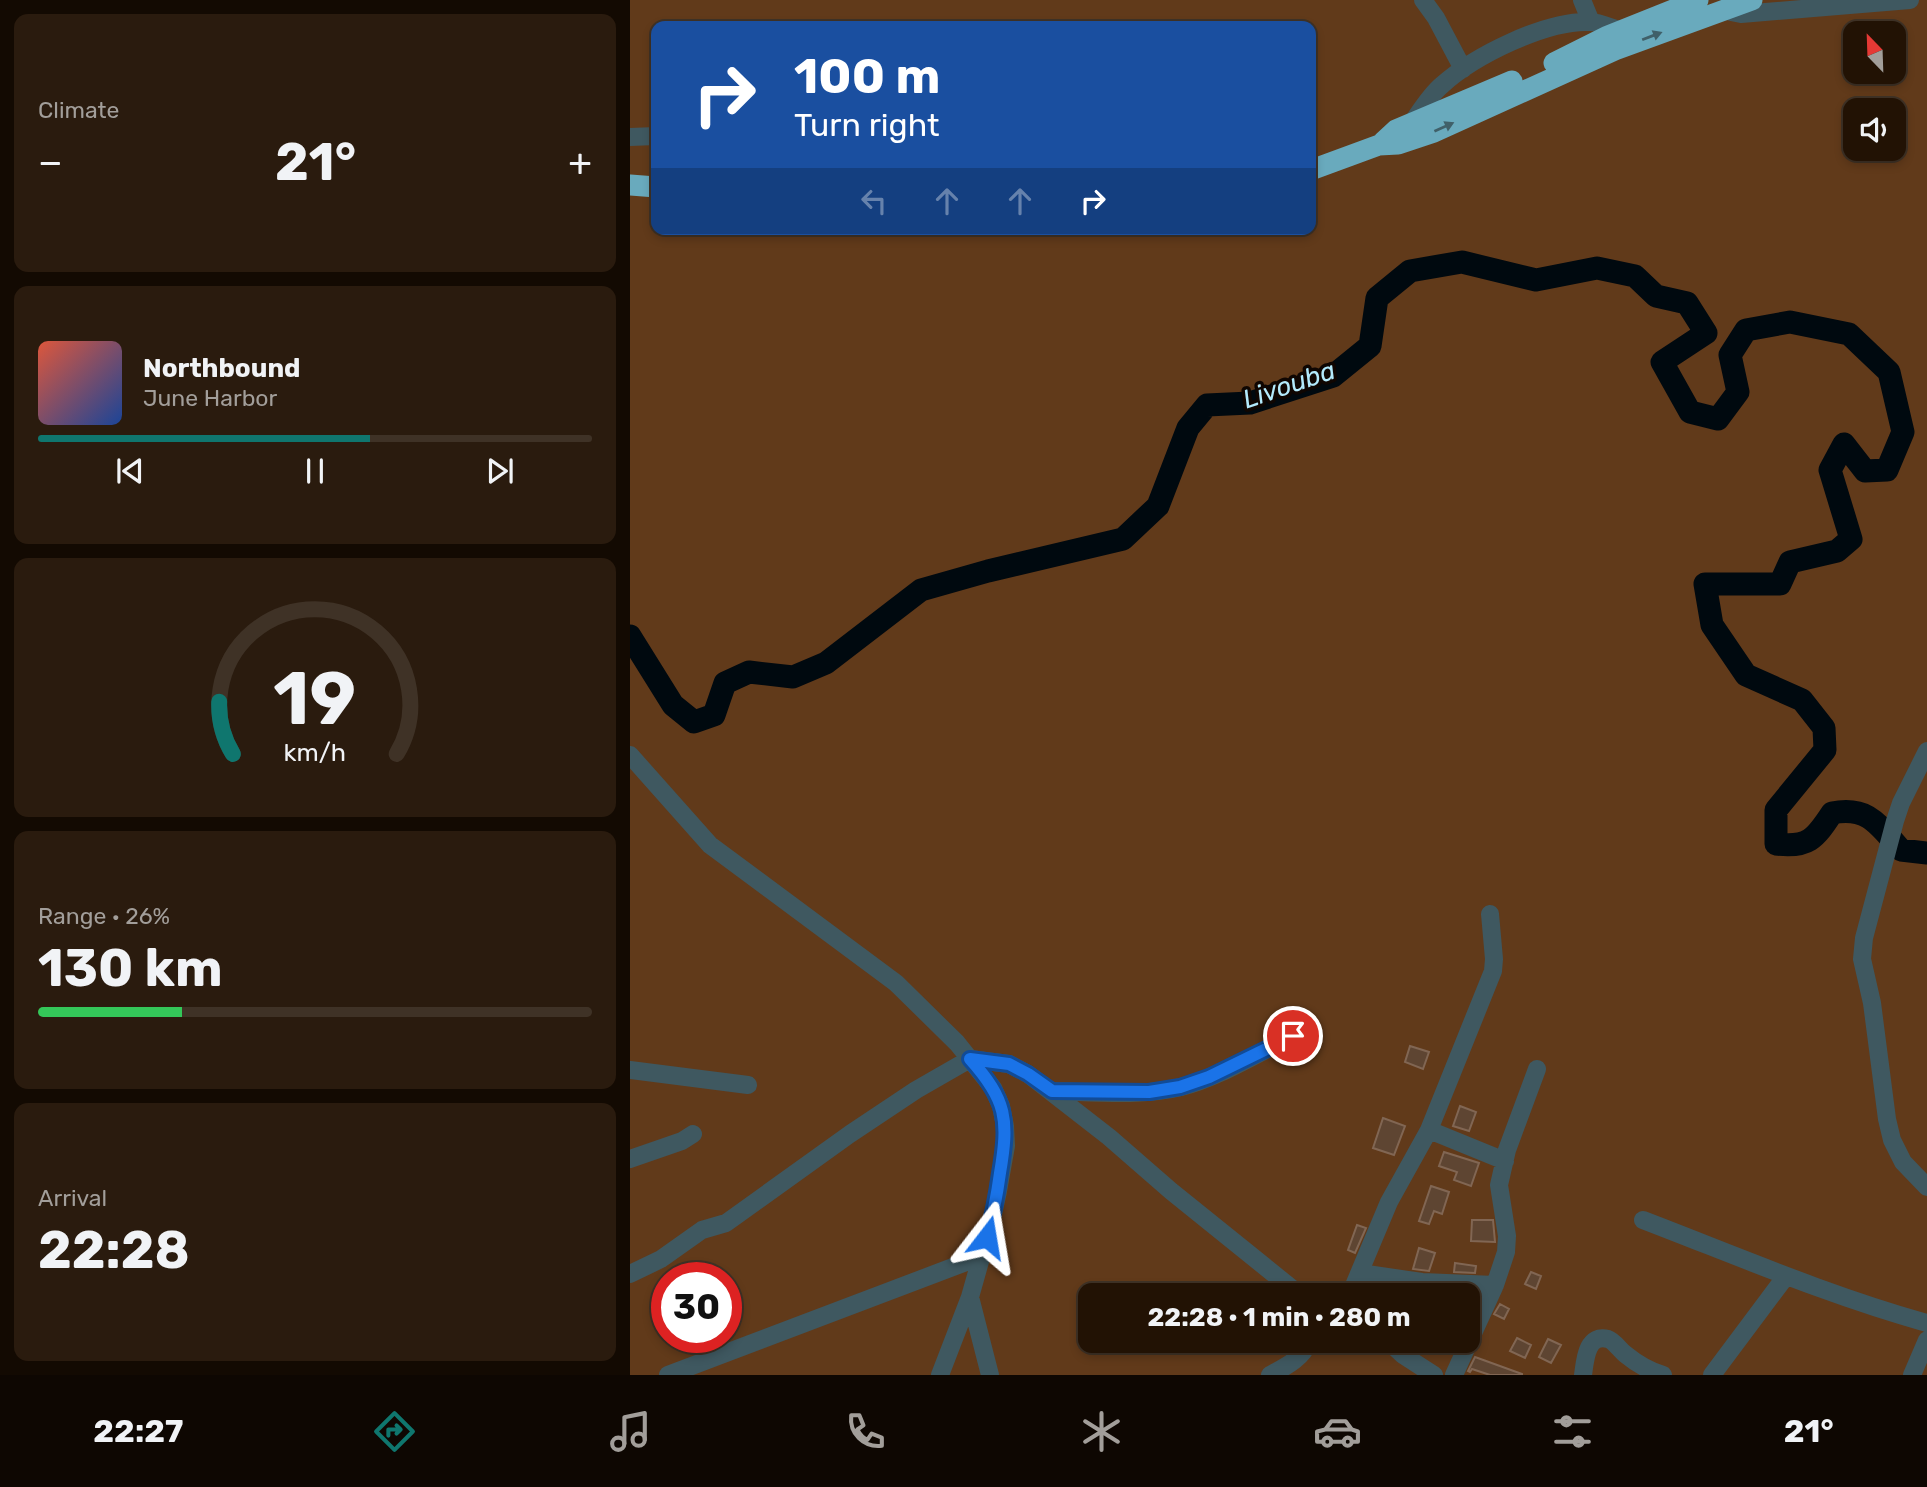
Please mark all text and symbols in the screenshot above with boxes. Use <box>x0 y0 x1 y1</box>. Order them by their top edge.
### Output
north arrow <box>1843 21 1906 84</box>
map controls <box>1843 21 1906 161</box>
one-way arrow <box>1642 31 1663 42</box>
text: 100 m <box>794 47 940 105</box>
icon: right <box>679 49 770 140</box>
text: Climate <box>38 96 119 124</box>
button: sound <box>1843 98 1906 161</box>
text: Turn right <box>794 106 939 144</box>
one-way arrow <box>1434 121 1454 133</box>
text: 21° <box>275 131 356 193</box>
text: − <box>38 139 63 185</box>
text: + <box>568 139 592 185</box>
icon: left <box>855 182 893 220</box>
icon: ahead <box>928 182 966 220</box>
icon: ahead <box>1001 182 1039 220</box>
icon: right <box>1074 182 1112 220</box>
text: Northbound <box>143 353 301 384</box>
water label: Livouba <box>1239 355 1339 415</box>
text: June Harbor <box>143 384 277 412</box>
icon: previous <box>111 452 149 490</box>
icon: pause <box>296 452 334 490</box>
icon: next <box>481 452 519 490</box>
text: 19 <box>274 656 356 742</box>
text: km/h <box>284 737 346 766</box>
text: Range · 26% <box>38 902 170 930</box>
text: 130 km <box>38 937 223 999</box>
pin <box>1263 1006 1323 1066</box>
icon: arrive <box>1274 1017 1312 1055</box>
text: Arrival <box>38 1184 107 1212</box>
position arrow <box>950 1200 1024 1274</box>
text: 22:28 <box>38 1219 190 1281</box>
speed limit sign: 30 <box>651 1262 742 1353</box>
text: 22:28 · 1 min · 280 m <box>1147 1302 1411 1333</box>
icon: directions <box>370 1407 419 1456</box>
icon: music <box>606 1407 655 1456</box>
icon: phone <box>841 1407 890 1456</box>
icon: climate <box>1077 1407 1126 1456</box>
icon: car <box>1313 1407 1362 1456</box>
icon: filters <box>1548 1407 1597 1456</box>
text: 22:27 <box>93 1412 183 1450</box>
text: 21° <box>1784 1412 1834 1450</box>

